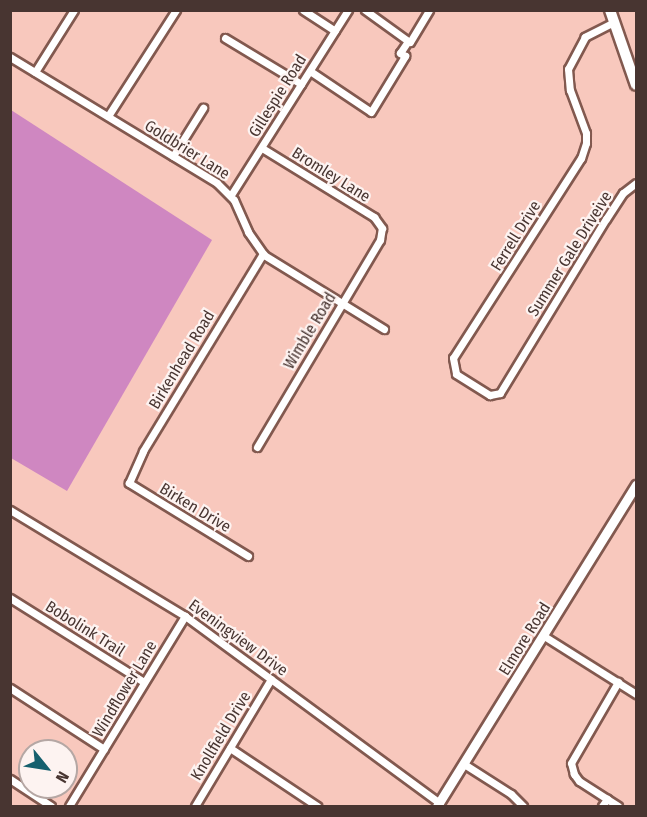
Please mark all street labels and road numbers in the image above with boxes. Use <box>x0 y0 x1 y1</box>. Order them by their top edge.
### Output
street label: Gillespie Road <box>245 51 311 141</box>
street label: Goldbrier Lane <box>141 116 233 184</box>
street label: Bromley Lane <box>288 143 374 207</box>
street label: Summer Gale Driveive <box>524 188 616 320</box>
street label: Ferrell Drive <box>487 197 545 275</box>
street label: Wimble Road <box>280 289 340 373</box>
street label: Birkenhead Road <box>145 307 219 413</box>
street label: Birken Drive <box>156 479 234 537</box>
street label: Eveningview Drive <box>185 596 291 680</box>
street label: Bobolink Trail <box>42 597 128 661</box>
street label: Elmore Road <box>495 599 555 679</box>
street label: Windflower Lane <box>89 637 161 741</box>
street label: Knollfield Drive <box>187 688 255 784</box>

